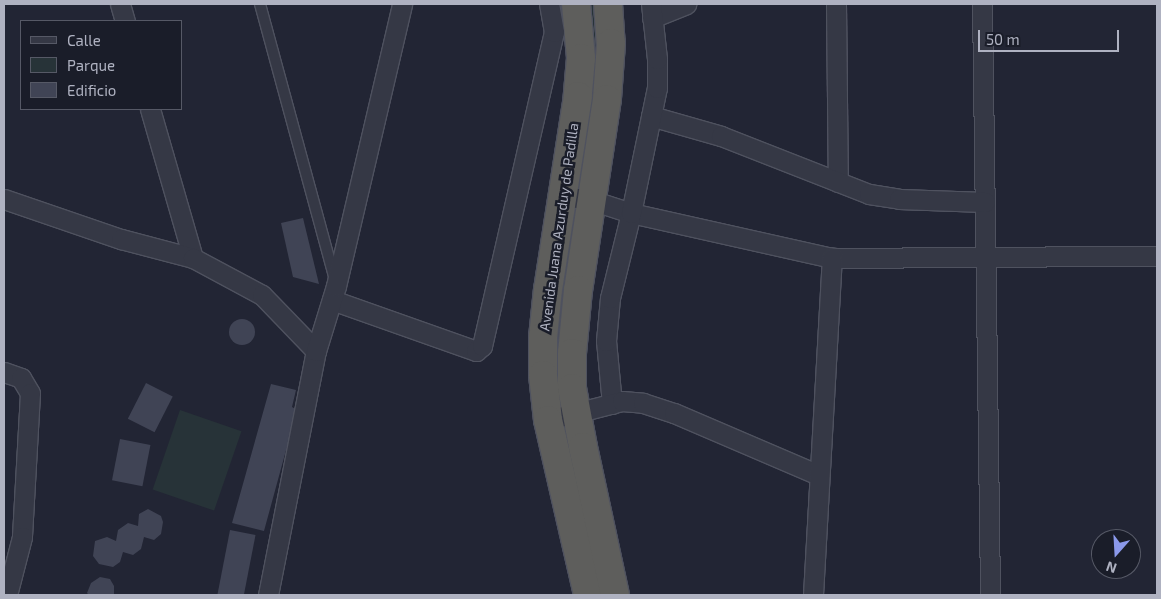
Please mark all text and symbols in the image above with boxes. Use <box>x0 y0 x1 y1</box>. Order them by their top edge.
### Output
legend <box>20 20 182 110</box>
scale bar <box>981 20 1122 52</box>
text: 50 m <box>986 30 1020 48</box>
text: Calle <box>67 31 101 49</box>
text: Parque <box>67 56 115 74</box>
text: Edificio <box>67 81 116 99</box>
street label: Avenida Juana Azurduy de Padilla <box>536 121 582 333</box>
north arrow <box>1091 529 1141 579</box>
text: N <box>1104 558 1119 577</box>

